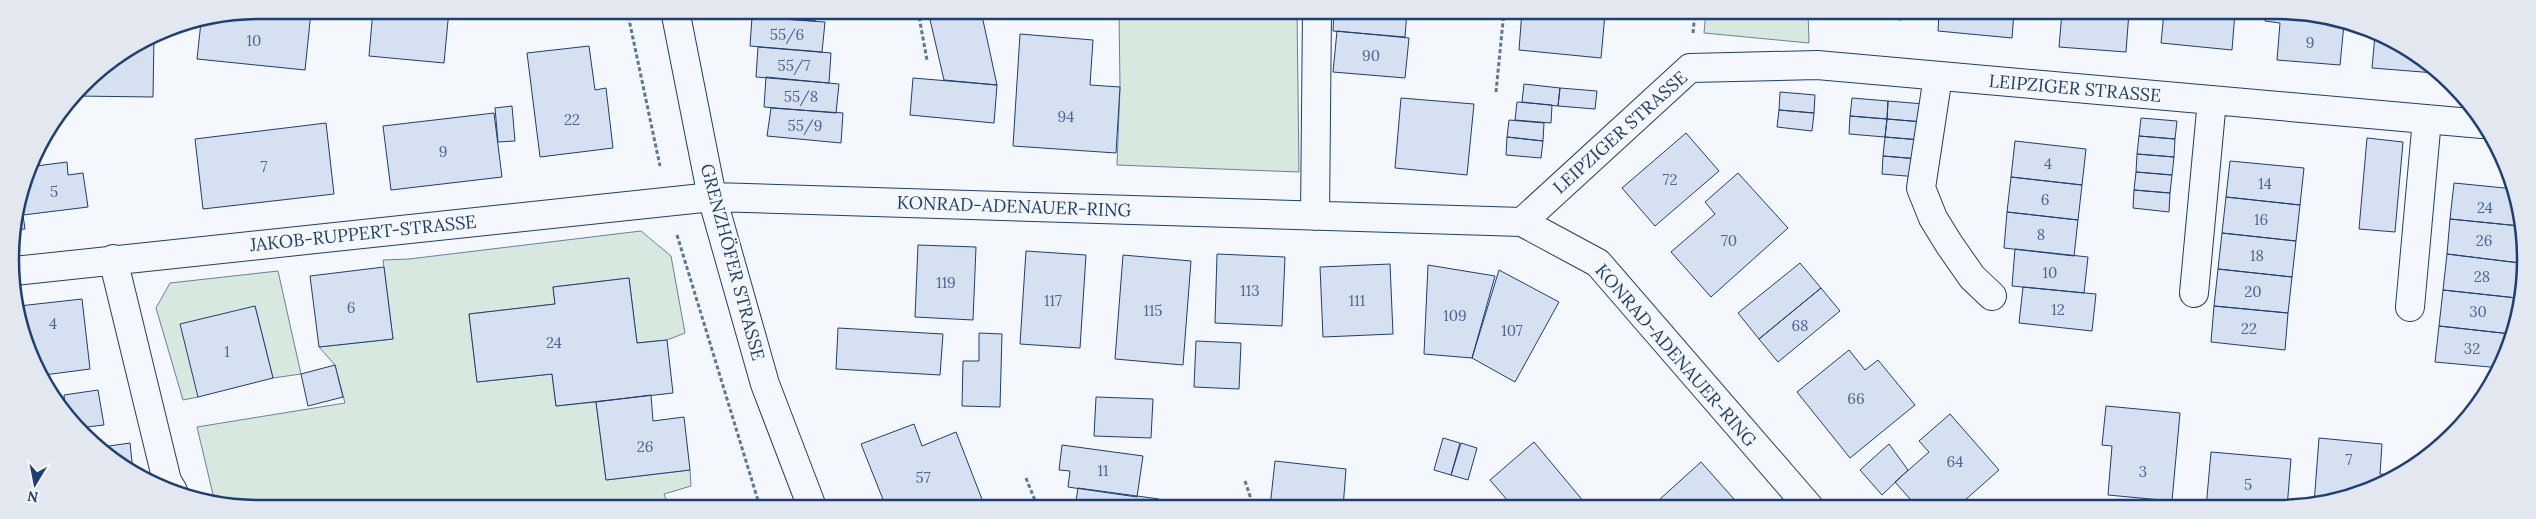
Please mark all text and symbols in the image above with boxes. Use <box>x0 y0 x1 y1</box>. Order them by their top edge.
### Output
house number: 55/6 <box>770 25 804 45</box>
house number: 10 <box>247 31 261 50</box>
house number: 9 <box>2306 33 2314 52</box>
house number: 90 <box>1362 46 1380 65</box>
house number: 55/7 <box>777 56 811 76</box>
street label: LEIPZIGER STRASSE <box>1548 66 1692 198</box>
street label: LEIPZIGER STRASSE <box>1988 69 2162 107</box>
house number: 55/8 <box>784 87 818 107</box>
house number: 94 <box>1058 107 1074 126</box>
house number: 22 <box>564 110 580 129</box>
house number: 55/9 <box>788 116 822 136</box>
house number: 9 <box>439 142 447 161</box>
house number: 4 <box>2044 154 2052 173</box>
house number: 7 <box>261 157 268 176</box>
street label: GRENZHÖFER STRASSE <box>696 161 770 363</box>
house number: 72 <box>1663 170 1677 189</box>
house number: 14 <box>2258 174 2272 193</box>
house number: 5 <box>50 182 58 201</box>
street label: KONRAD-ADENAUER-RING <box>896 190 1132 222</box>
house number: 6 <box>2041 190 2049 209</box>
house number: 24 <box>2477 198 2493 217</box>
street label: JAKOB-RUPPERT-STRASSE <box>248 210 477 256</box>
house number: 16 <box>2254 210 2268 229</box>
house number: 8 <box>2037 225 2045 244</box>
house number: 70 <box>1721 231 1737 250</box>
house number: 26 <box>2476 231 2492 250</box>
house number: 18 <box>2250 246 2264 265</box>
street label: KONRAD-ADENAUER-RING <box>1590 259 1762 451</box>
house number: 10 <box>2043 263 2057 282</box>
house number: 28 <box>2474 267 2490 286</box>
house number: 119 <box>936 273 956 292</box>
house number: 113 <box>1240 281 1260 300</box>
house number: 20 <box>2244 282 2262 301</box>
house number: 117 <box>1044 291 1062 310</box>
house number: 111 <box>1349 291 1365 310</box>
house number: 6 <box>347 298 355 317</box>
house number: 12 <box>2051 300 2065 319</box>
house number: 115 <box>1143 301 1163 320</box>
house number: 30 <box>2469 302 2487 321</box>
house number: 109 <box>1443 306 1467 325</box>
house number: 4 <box>49 314 57 333</box>
house number: 68 <box>1791 316 1809 335</box>
house number: 22 <box>2241 319 2257 338</box>
house number: 107 <box>1501 321 1523 340</box>
house number: 24 <box>546 333 562 352</box>
house number: 32 <box>2464 339 2480 358</box>
house number: 1 <box>224 342 230 361</box>
house number: 66 <box>1847 389 1865 408</box>
house number: 26 <box>637 437 653 456</box>
house number: 7 <box>2346 450 2353 469</box>
house number: 64 <box>1947 452 1963 471</box>
north arrow <box>10 459 60 509</box>
house number: 11 <box>1098 461 1108 480</box>
house number: 3 <box>2139 462 2147 481</box>
house number: 57 <box>915 468 931 487</box>
house number: 5 <box>2244 475 2252 494</box>
text: N <box>26 487 40 507</box>

